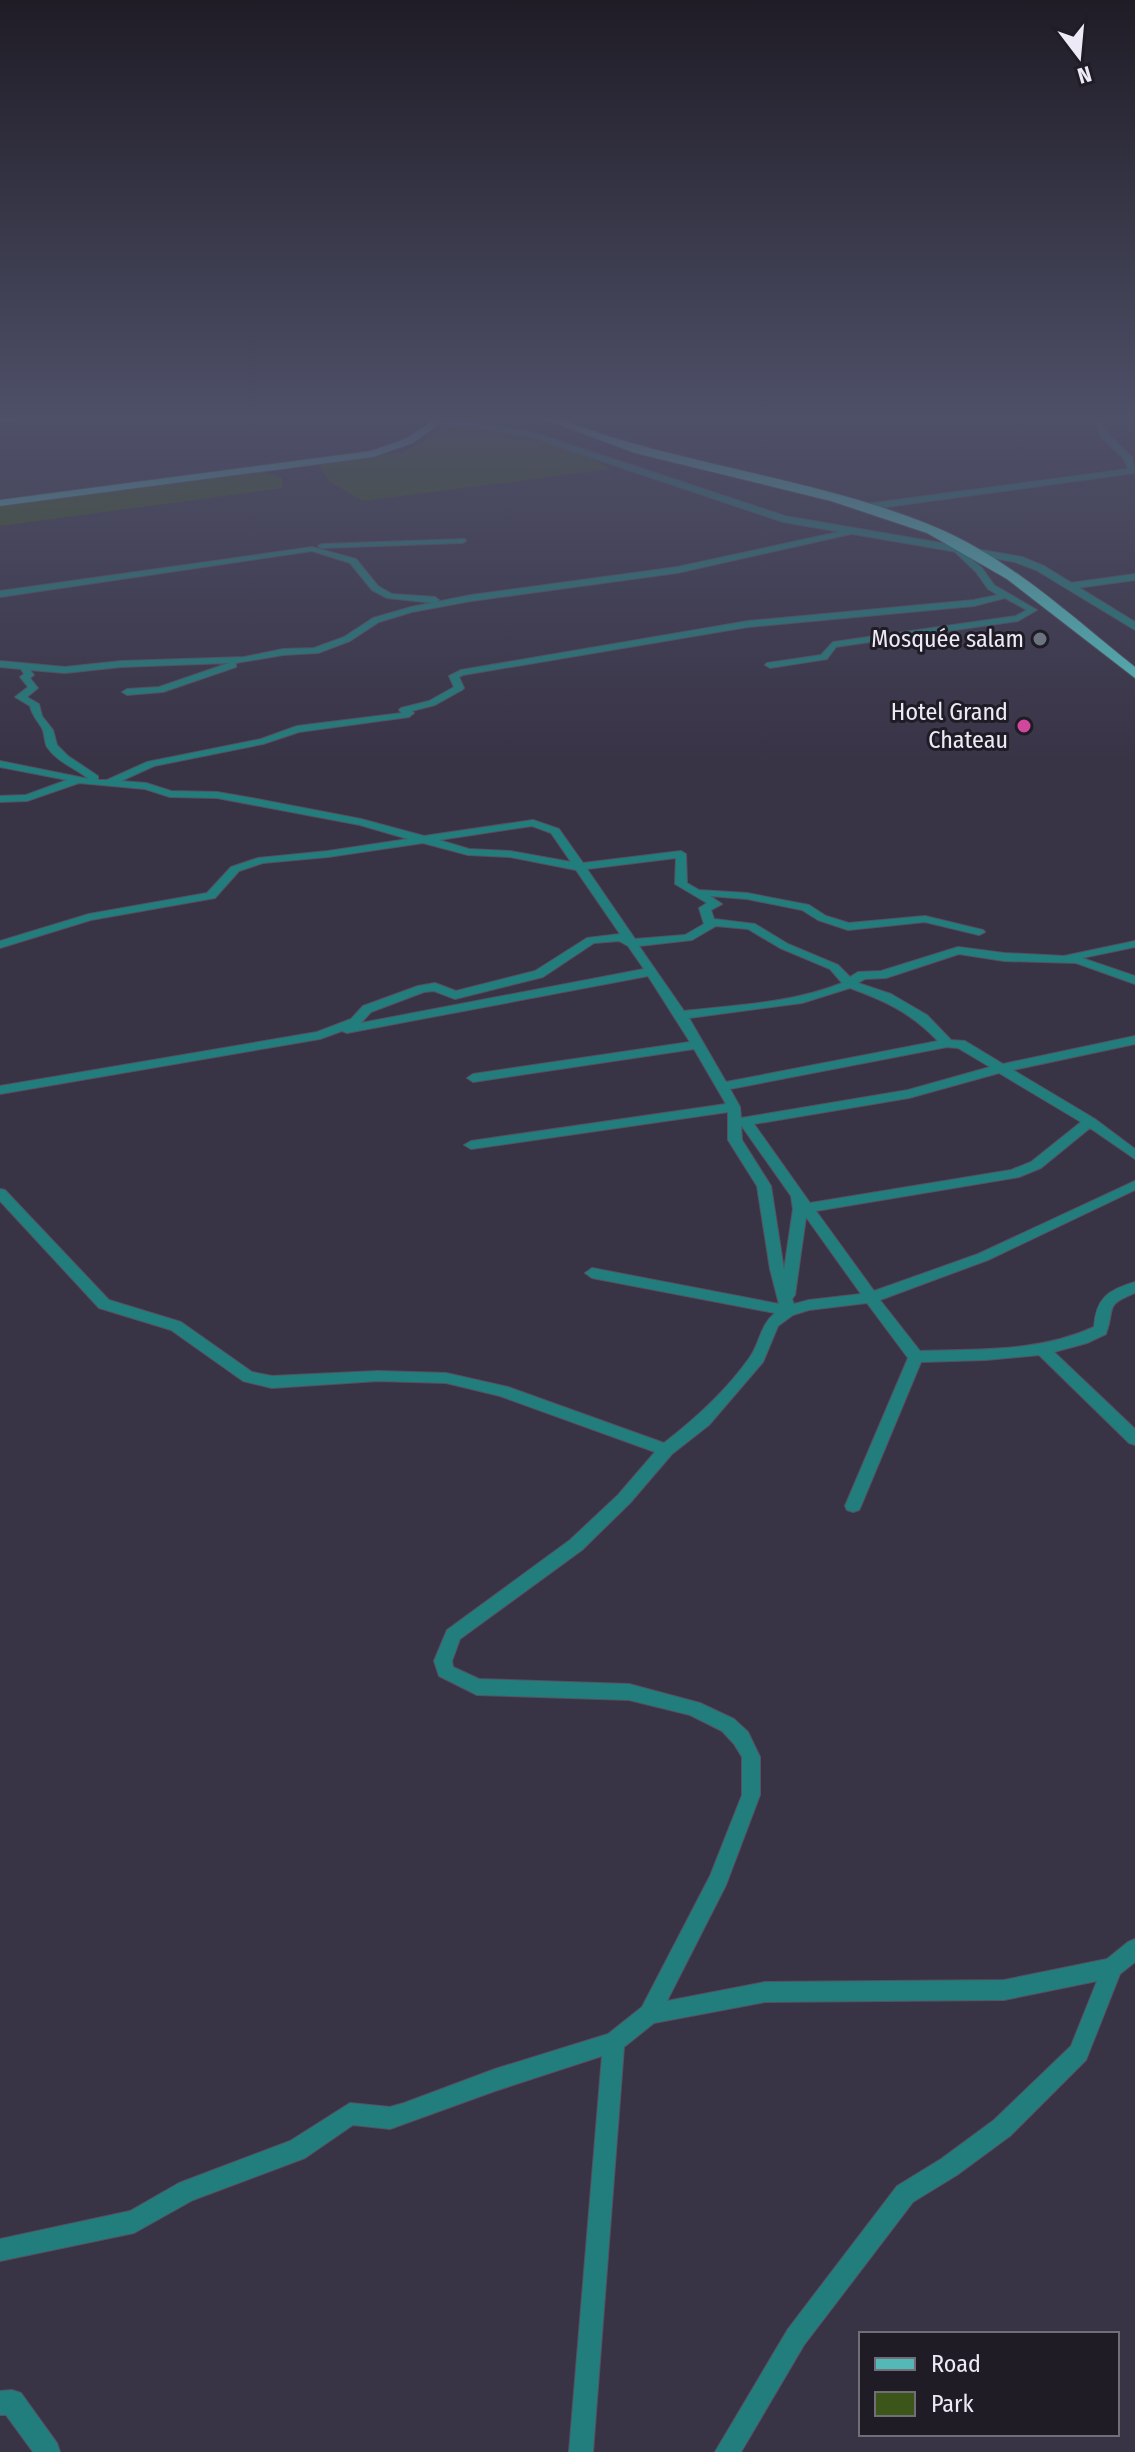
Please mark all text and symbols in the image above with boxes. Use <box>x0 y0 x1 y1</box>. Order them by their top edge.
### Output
north arrow <box>1039 16 1119 96</box>
text: N <box>1074 60 1094 90</box>
place label: Mosquée salam <box>871 625 1024 653</box>
marker: Mosquée salam <box>1031 630 1049 648</box>
place label: Hotel Grand Chateau <box>891 698 1008 754</box>
marker: Hotel Grand Chateau <box>1015 717 1033 735</box>
legend <box>859 2332 1119 2436</box>
text: Road <box>931 2350 981 2378</box>
text: Park <box>931 2390 974 2418</box>

